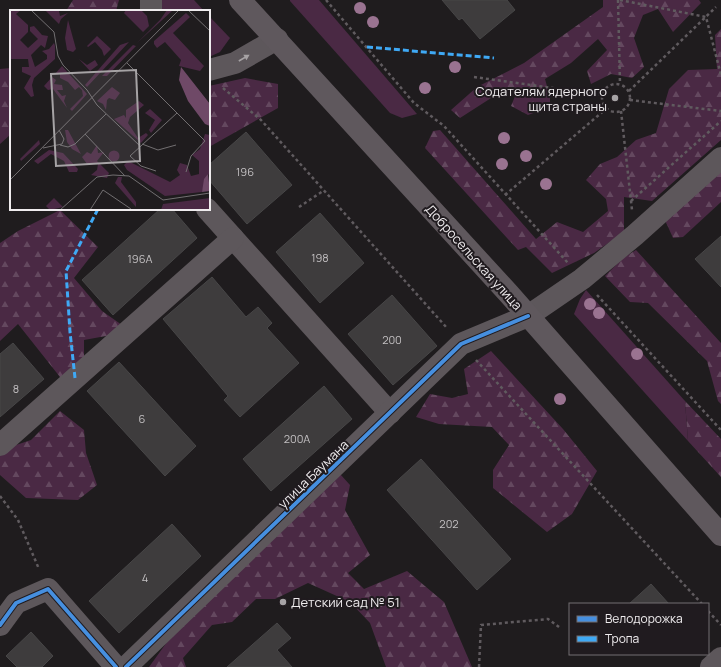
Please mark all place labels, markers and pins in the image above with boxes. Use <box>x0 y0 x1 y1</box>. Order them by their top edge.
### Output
place label: Содателям ядерного щита страны <box>475 82 607 115</box>
marker: Содателям ядерного щита страны <box>610 93 620 103</box>
place label: Детский сад № 51 <box>291 593 400 611</box>
marker: Детский сад № 51 <box>278 597 288 607</box>

